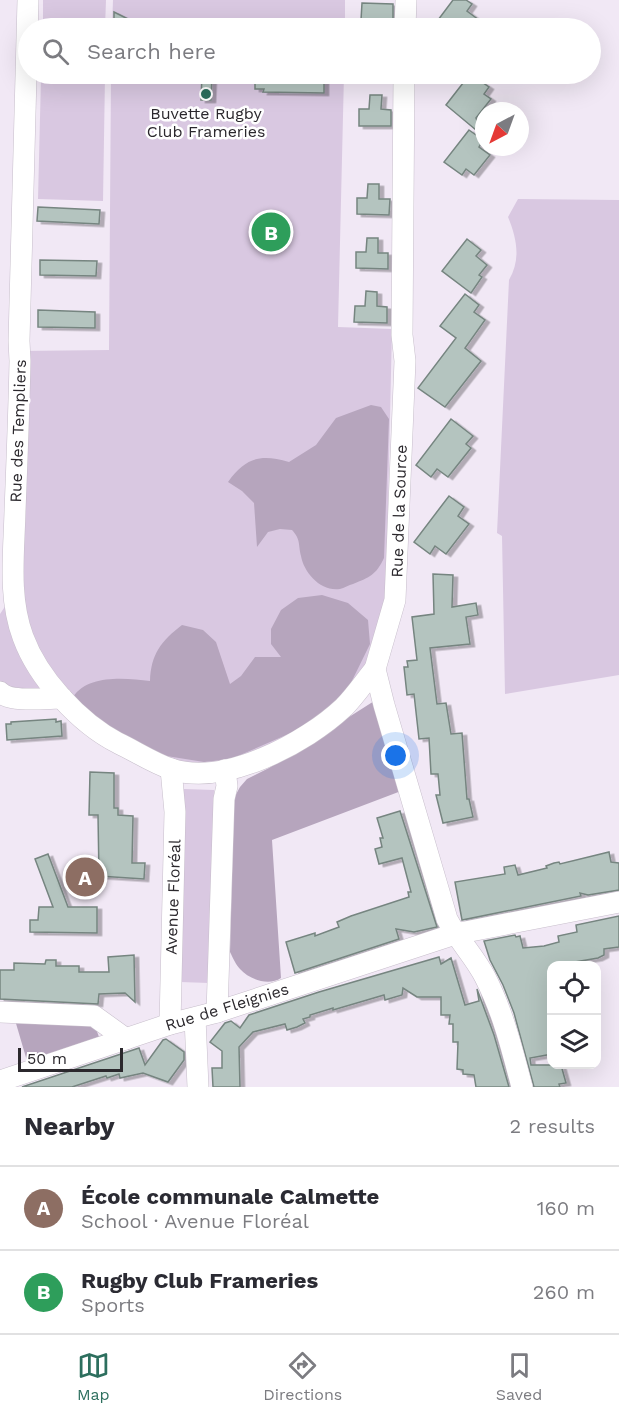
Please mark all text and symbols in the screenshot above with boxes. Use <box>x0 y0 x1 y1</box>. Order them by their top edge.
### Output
search box <box>18 18 601 84</box>
icon: search <box>39 35 72 68</box>
text: Search here <box>87 39 216 64</box>
marker: Buvette Rugby Club Frameries <box>199 87 213 101</box>
north arrow <box>475 102 529 156</box>
place label: Buvette Rugby Club Frameries <box>147 104 265 141</box>
pin: B <box>252 210 290 254</box>
street label: Rue des Templiers <box>6 359 30 503</box>
street label: Rue de la Source <box>387 444 411 578</box>
your location <box>381 741 410 770</box>
street label: Avenue Floréal <box>161 839 185 955</box>
pin: A <box>66 854 104 900</box>
map controls <box>547 961 601 1069</box>
button: locate <box>547 961 601 1015</box>
street label: Rue de Fleignies <box>163 979 291 1035</box>
button: layers <box>547 1015 601 1069</box>
scale bar <box>18 1045 123 1072</box>
text: 50 m <box>27 1049 67 1068</box>
text: Nearby <box>24 1111 115 1141</box>
text: 2 results <box>510 1114 595 1138</box>
text: École communale Calmette <box>81 1184 379 1209</box>
text: A <box>37 1196 50 1220</box>
text: 160 m <box>537 1196 595 1220</box>
text: School · Avenue Floréal <box>81 1209 309 1233</box>
text: Rugby Club Frameries <box>81 1268 318 1293</box>
text: B <box>37 1280 50 1304</box>
text: 260 m <box>533 1280 595 1304</box>
text: Sports <box>81 1293 145 1317</box>
tab: Map <box>77 1349 110 1404</box>
tab: Directions <box>263 1349 342 1404</box>
tab: Saved <box>496 1349 542 1404</box>

